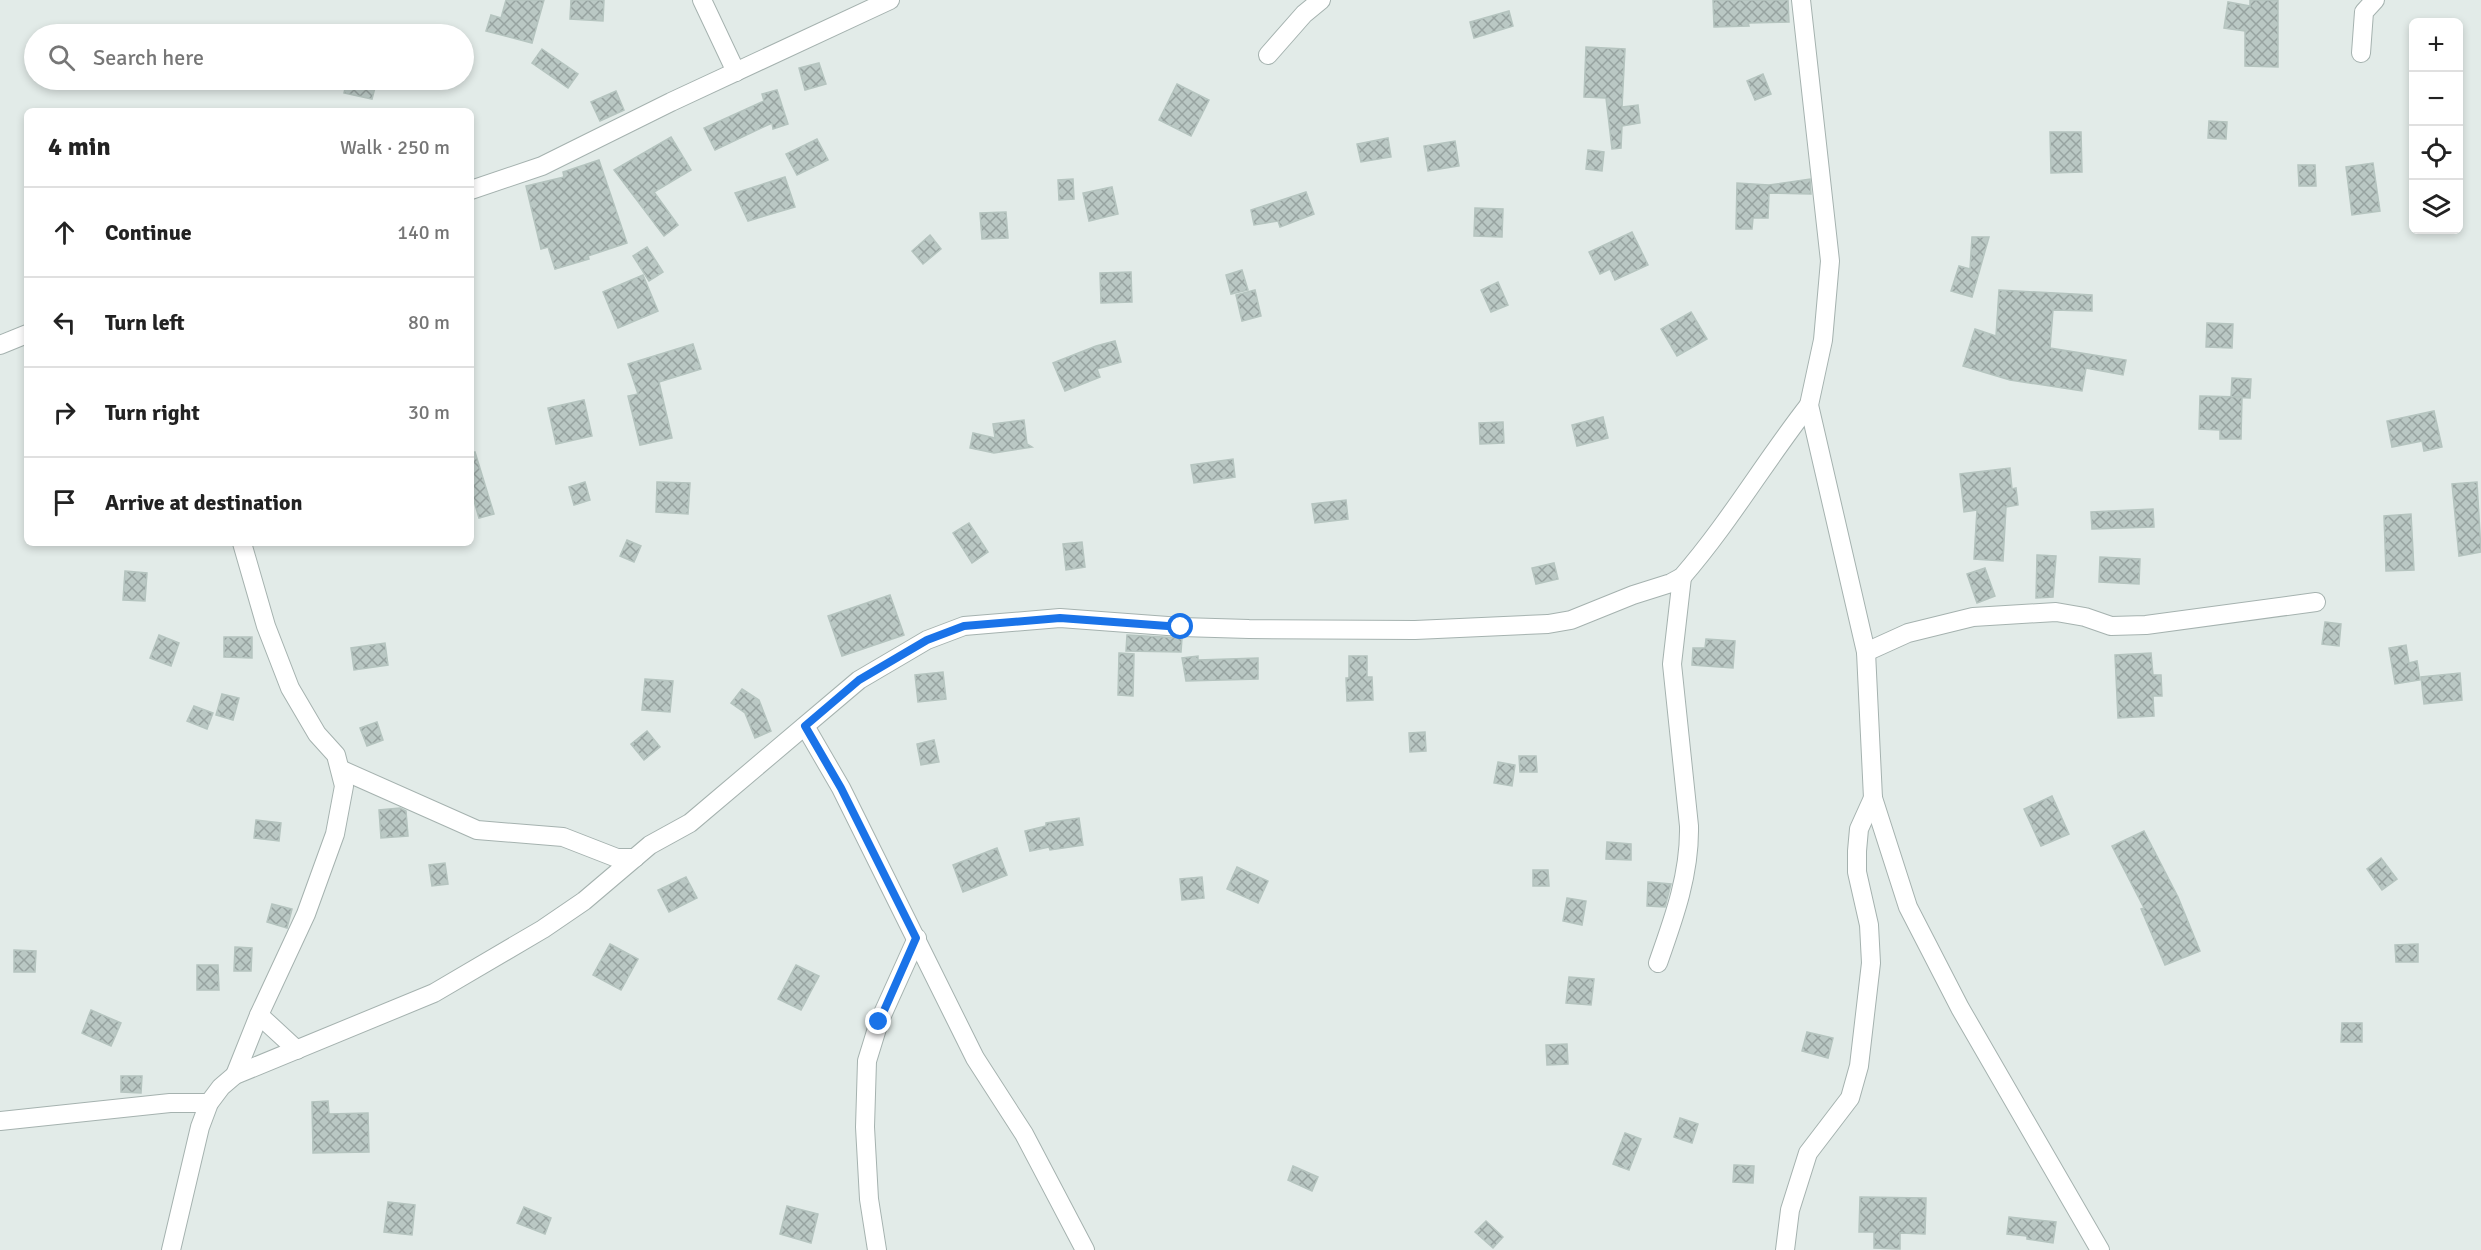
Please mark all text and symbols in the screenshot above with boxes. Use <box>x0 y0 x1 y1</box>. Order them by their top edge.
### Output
map controls <box>2409 18 2463 234</box>
button: + <box>2409 18 2463 72</box>
search box <box>24 24 474 90</box>
icon: search <box>45 41 78 74</box>
text: Search here <box>93 44 204 71</box>
button: − <box>2409 72 2463 126</box>
button: locate <box>2409 126 2463 180</box>
text: 4 min <box>48 131 111 163</box>
text: Walk · 250 m <box>340 135 450 160</box>
button: layers <box>2409 180 2463 234</box>
icon: ahead <box>48 216 81 249</box>
text: Continue <box>105 219 192 246</box>
text: 140 m <box>397 220 450 245</box>
icon: left <box>48 306 81 339</box>
text: Turn left <box>105 309 185 336</box>
text: 80 m <box>408 310 450 335</box>
icon: right <box>48 396 81 429</box>
text: Turn right <box>105 399 200 426</box>
text: 30 m <box>408 400 450 425</box>
icon: arrive <box>48 486 81 519</box>
text: Arrive at destination <box>105 489 302 516</box>
route start <box>1167 613 1193 639</box>
route end <box>865 1008 891 1034</box>

